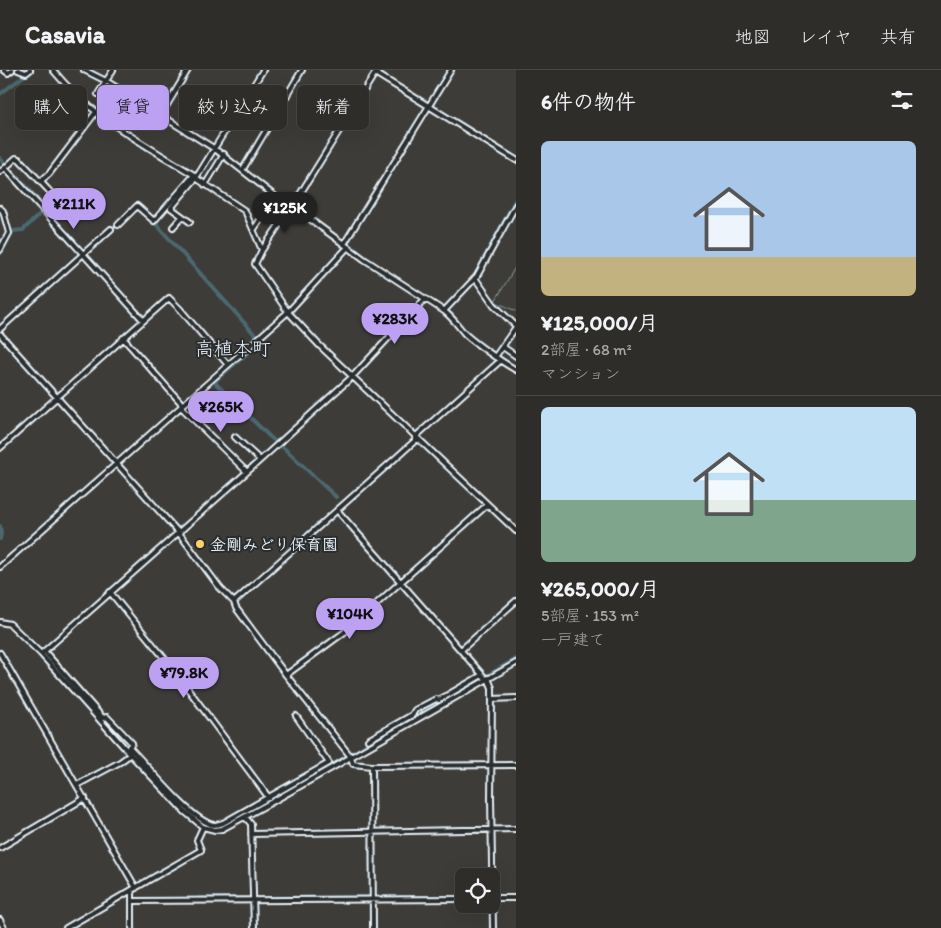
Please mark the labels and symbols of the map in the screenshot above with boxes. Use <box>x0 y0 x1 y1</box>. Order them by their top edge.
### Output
pin: ¥211K <box>39 188 109 230</box>
pin: ¥125K <box>250 191 320 234</box>
pin: ¥283K <box>360 302 430 345</box>
district label: 高植本町 <box>195 337 271 360</box>
pin: ¥265K <box>186 390 256 433</box>
place label: 金剛みどり保育園 <box>210 535 338 554</box>
marker: 金剛みどり保育園 <box>194 538 206 550</box>
pin: ¥104K <box>315 598 385 640</box>
pin: ¥79.8K <box>143 656 225 699</box>

